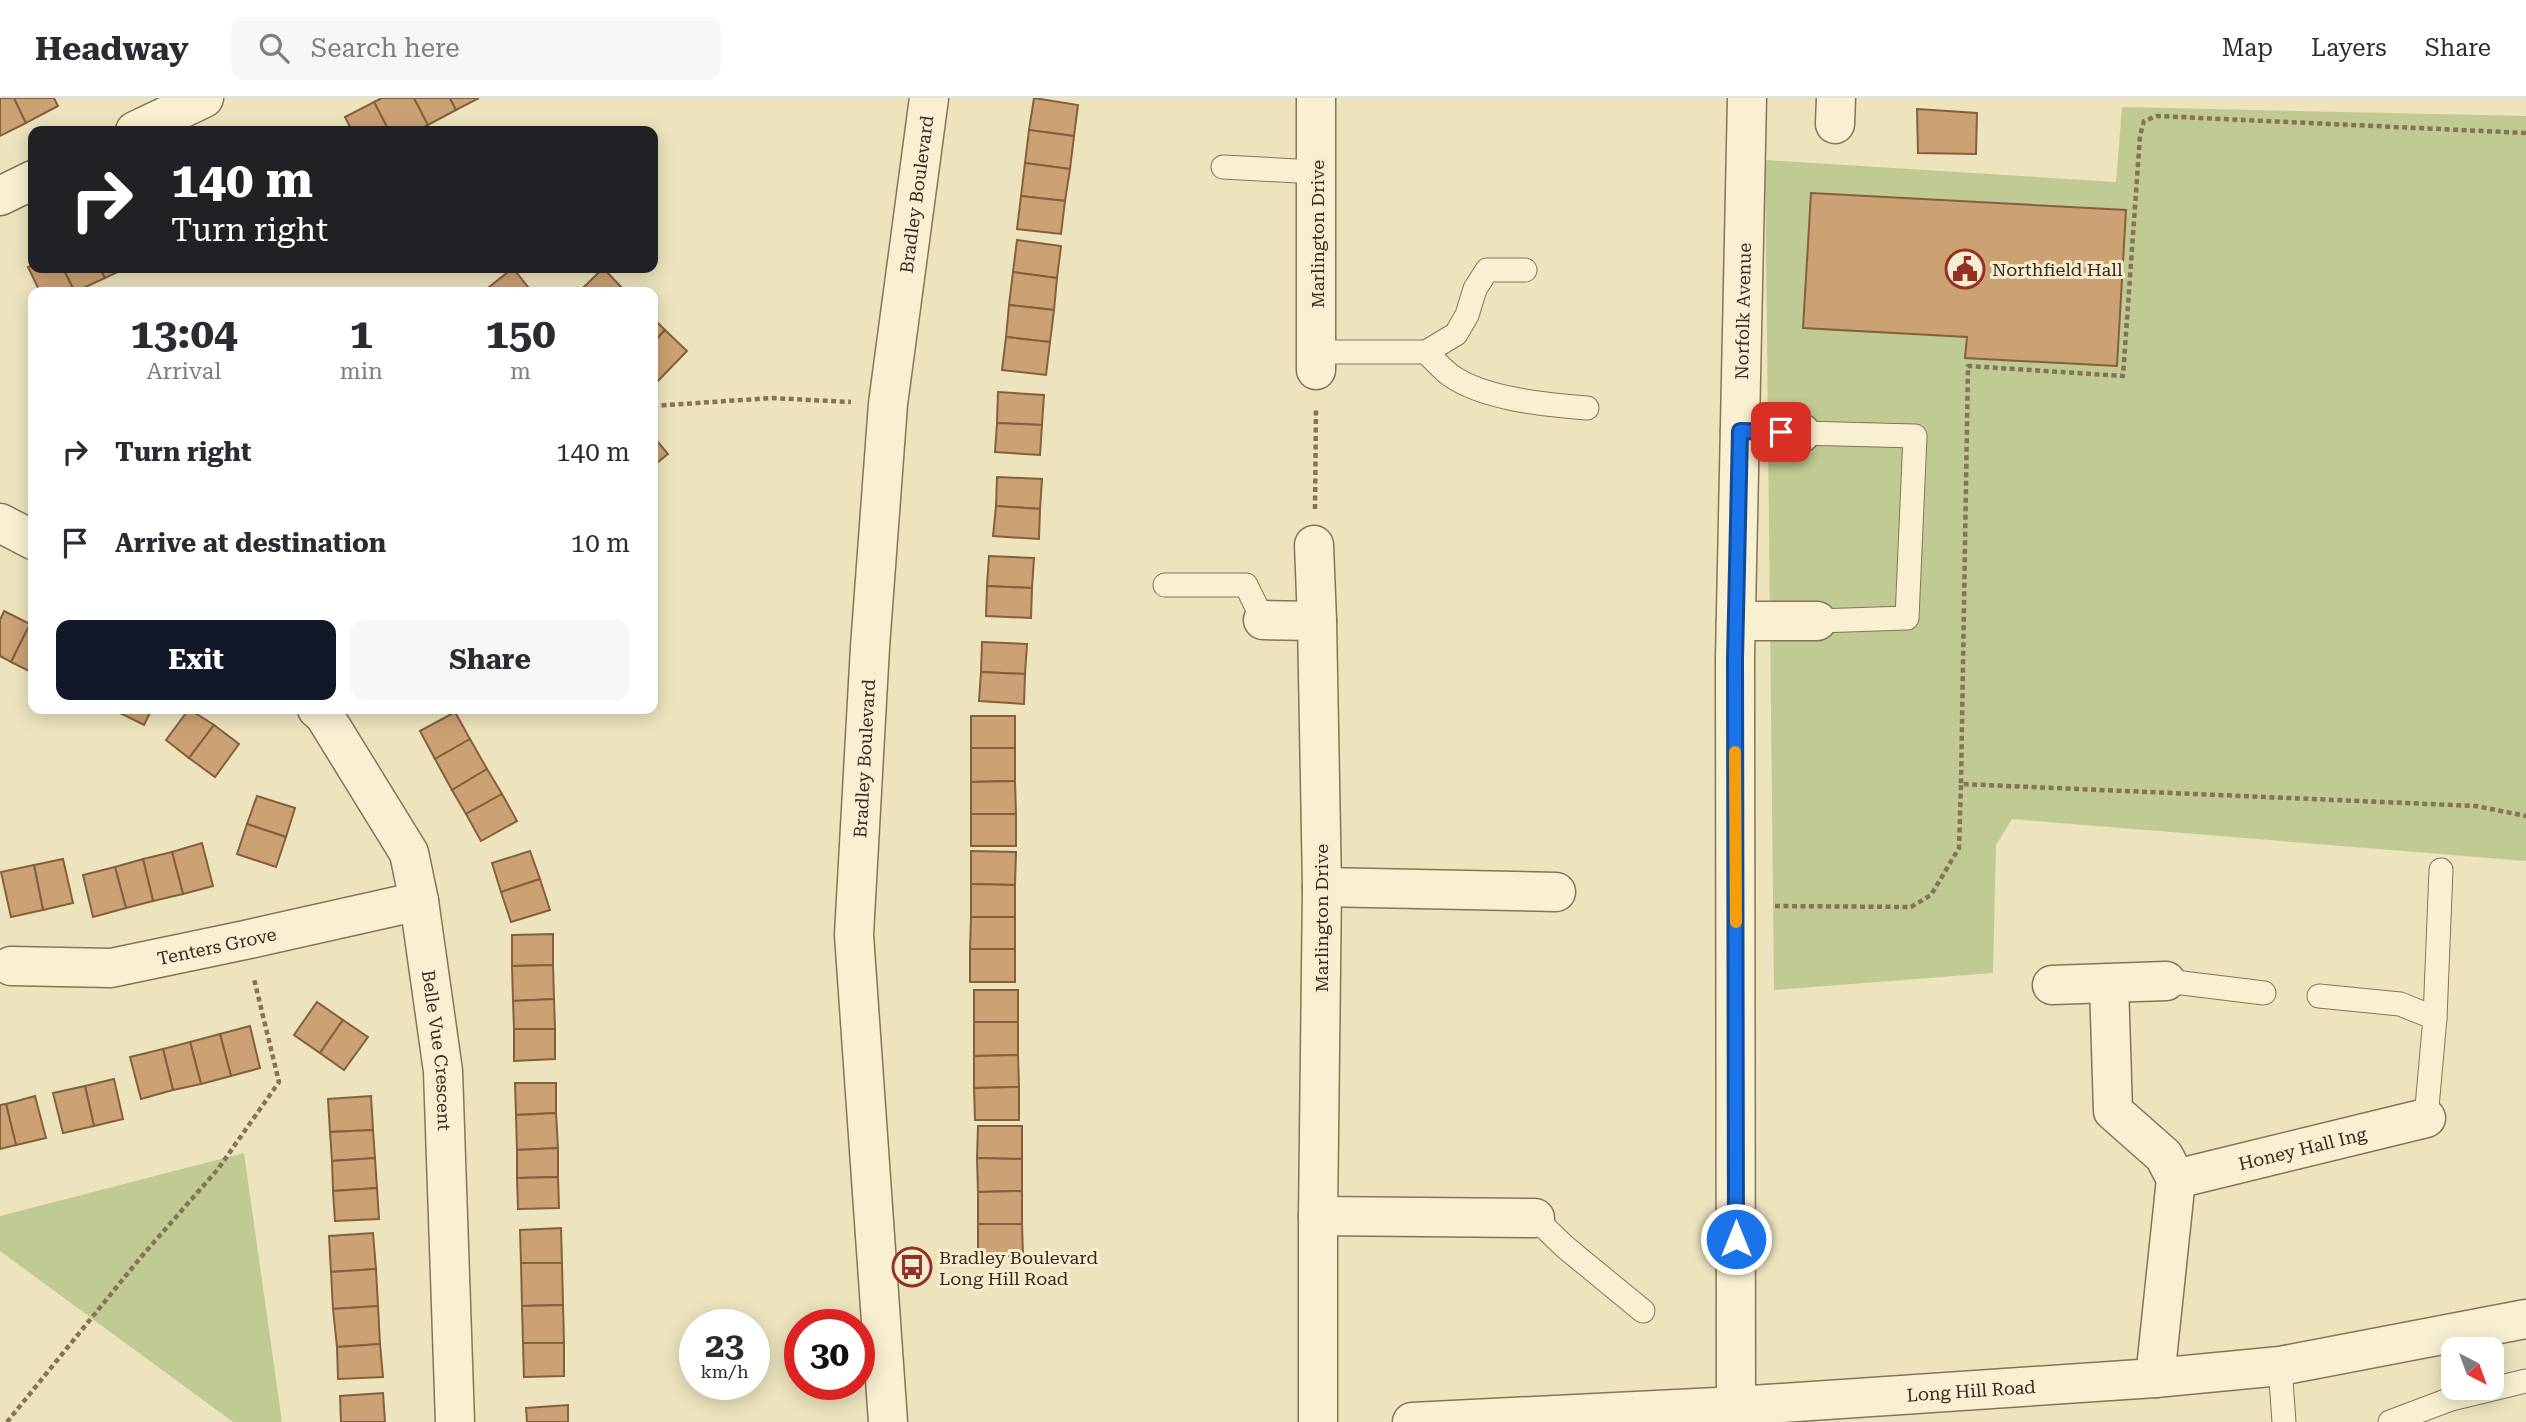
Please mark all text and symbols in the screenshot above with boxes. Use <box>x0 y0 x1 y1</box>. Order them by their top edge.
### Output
search box <box>231 17 721 80</box>
text: Headway <box>35 29 189 68</box>
icon: search <box>255 29 293 67</box>
text: Search here <box>311 33 460 63</box>
text: Map <box>2222 34 2273 62</box>
text: Layers <box>2311 34 2387 62</box>
text: Share <box>2425 34 2491 62</box>
street label: Bradley Boulevard <box>895 113 937 274</box>
text: 140 m <box>171 152 313 209</box>
icon: right <box>56 154 147 245</box>
street label: Marlington Drive <box>1307 160 1328 308</box>
text: Turn right <box>171 211 328 249</box>
street label: Norfolk Avenue <box>1730 242 1754 380</box>
public building icon: Northfield Hall <box>1944 248 1986 290</box>
place label: Northfield Hall <box>1992 259 2123 280</box>
text: 13:04 <box>130 309 237 358</box>
text: 1 <box>350 309 373 358</box>
text: 150 <box>485 309 556 358</box>
text: Arrival <box>146 358 221 385</box>
text: min <box>340 358 383 385</box>
text: m <box>510 358 531 385</box>
pin <box>1751 402 1811 462</box>
icon: arrive <box>1762 413 1800 451</box>
icon: right <box>56 433 94 471</box>
text: Turn right <box>115 437 251 467</box>
text: 140 m <box>556 437 630 467</box>
icon: arrive <box>56 524 94 562</box>
text: Arrive at destination <box>115 528 386 558</box>
text: 10 m <box>571 528 630 558</box>
button: Exit <box>56 620 336 700</box>
button: Share <box>350 620 630 700</box>
street label: Bradley Boulevard <box>849 678 879 838</box>
street label: Marlington Drive <box>1311 844 1332 992</box>
street label: Tenters Grove <box>155 923 278 969</box>
street label: Belle Vue Crescent <box>418 968 456 1132</box>
street label: Honey Hall Ing <box>2236 1122 2369 1174</box>
position arrow <box>1699 1202 1773 1276</box>
bus stop icon: Bradley Boulevard Long Hill Road <box>891 1246 933 1288</box>
place label: Bradley Boulevard Long Hill Road <box>939 1247 1099 1289</box>
speed limit sign: 30 <box>784 1309 875 1400</box>
text: 23 <box>705 1325 744 1366</box>
north arrow <box>2441 1337 2504 1400</box>
map controls <box>2441 1337 2504 1400</box>
text: km/h <box>700 1361 749 1382</box>
street label: Long Hill Road <box>1906 1375 2037 1405</box>

